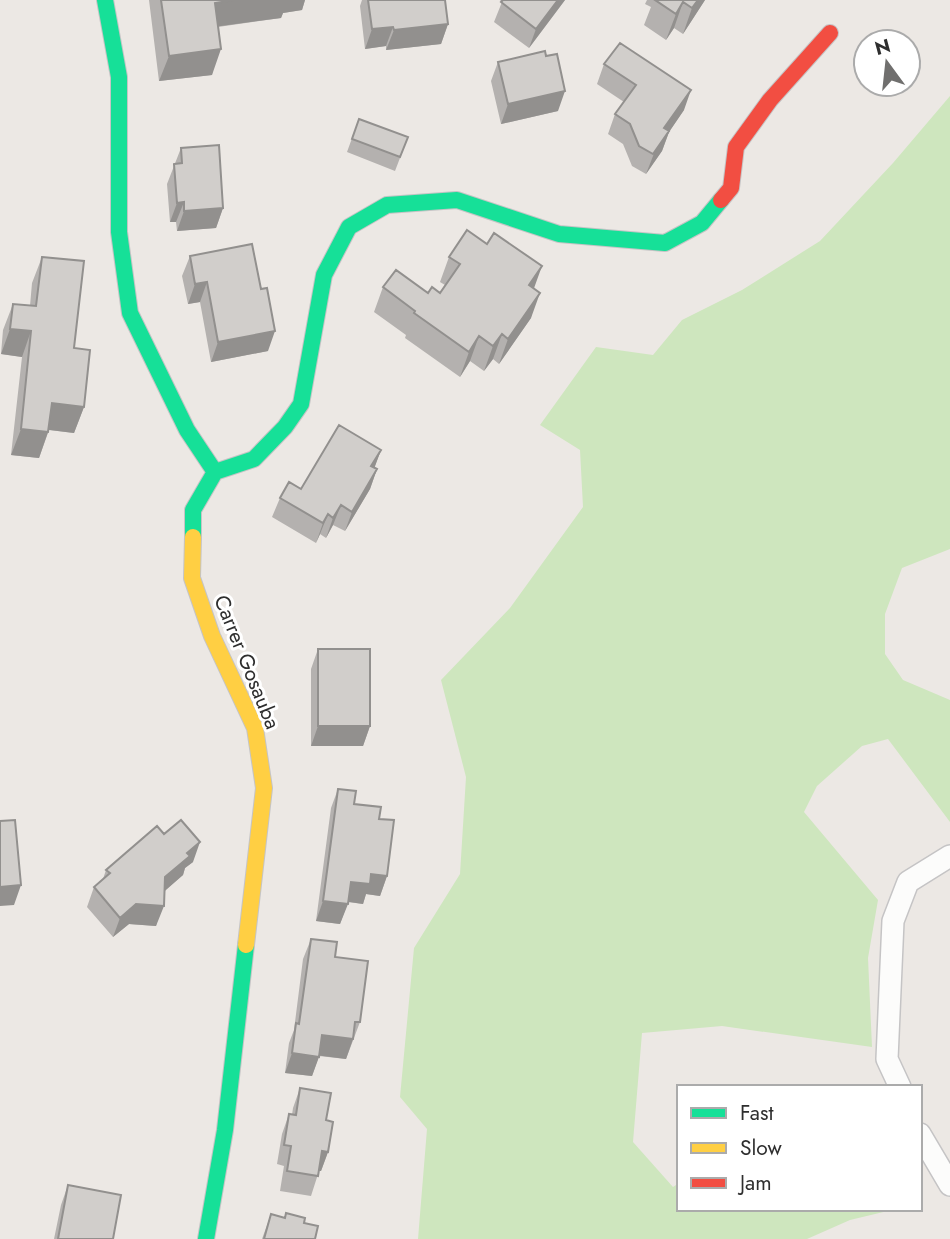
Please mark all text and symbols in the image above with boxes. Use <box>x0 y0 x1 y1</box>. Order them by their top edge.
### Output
north arrow <box>852 28 922 98</box>
text: N <box>872 32 894 62</box>
street label: Carrer Gosauba <box>206 590 288 734</box>
legend <box>677 1085 922 1211</box>
text: Fast <box>740 1098 773 1128</box>
text: Slow <box>740 1133 782 1163</box>
text: Jam <box>737 1168 772 1198</box>

